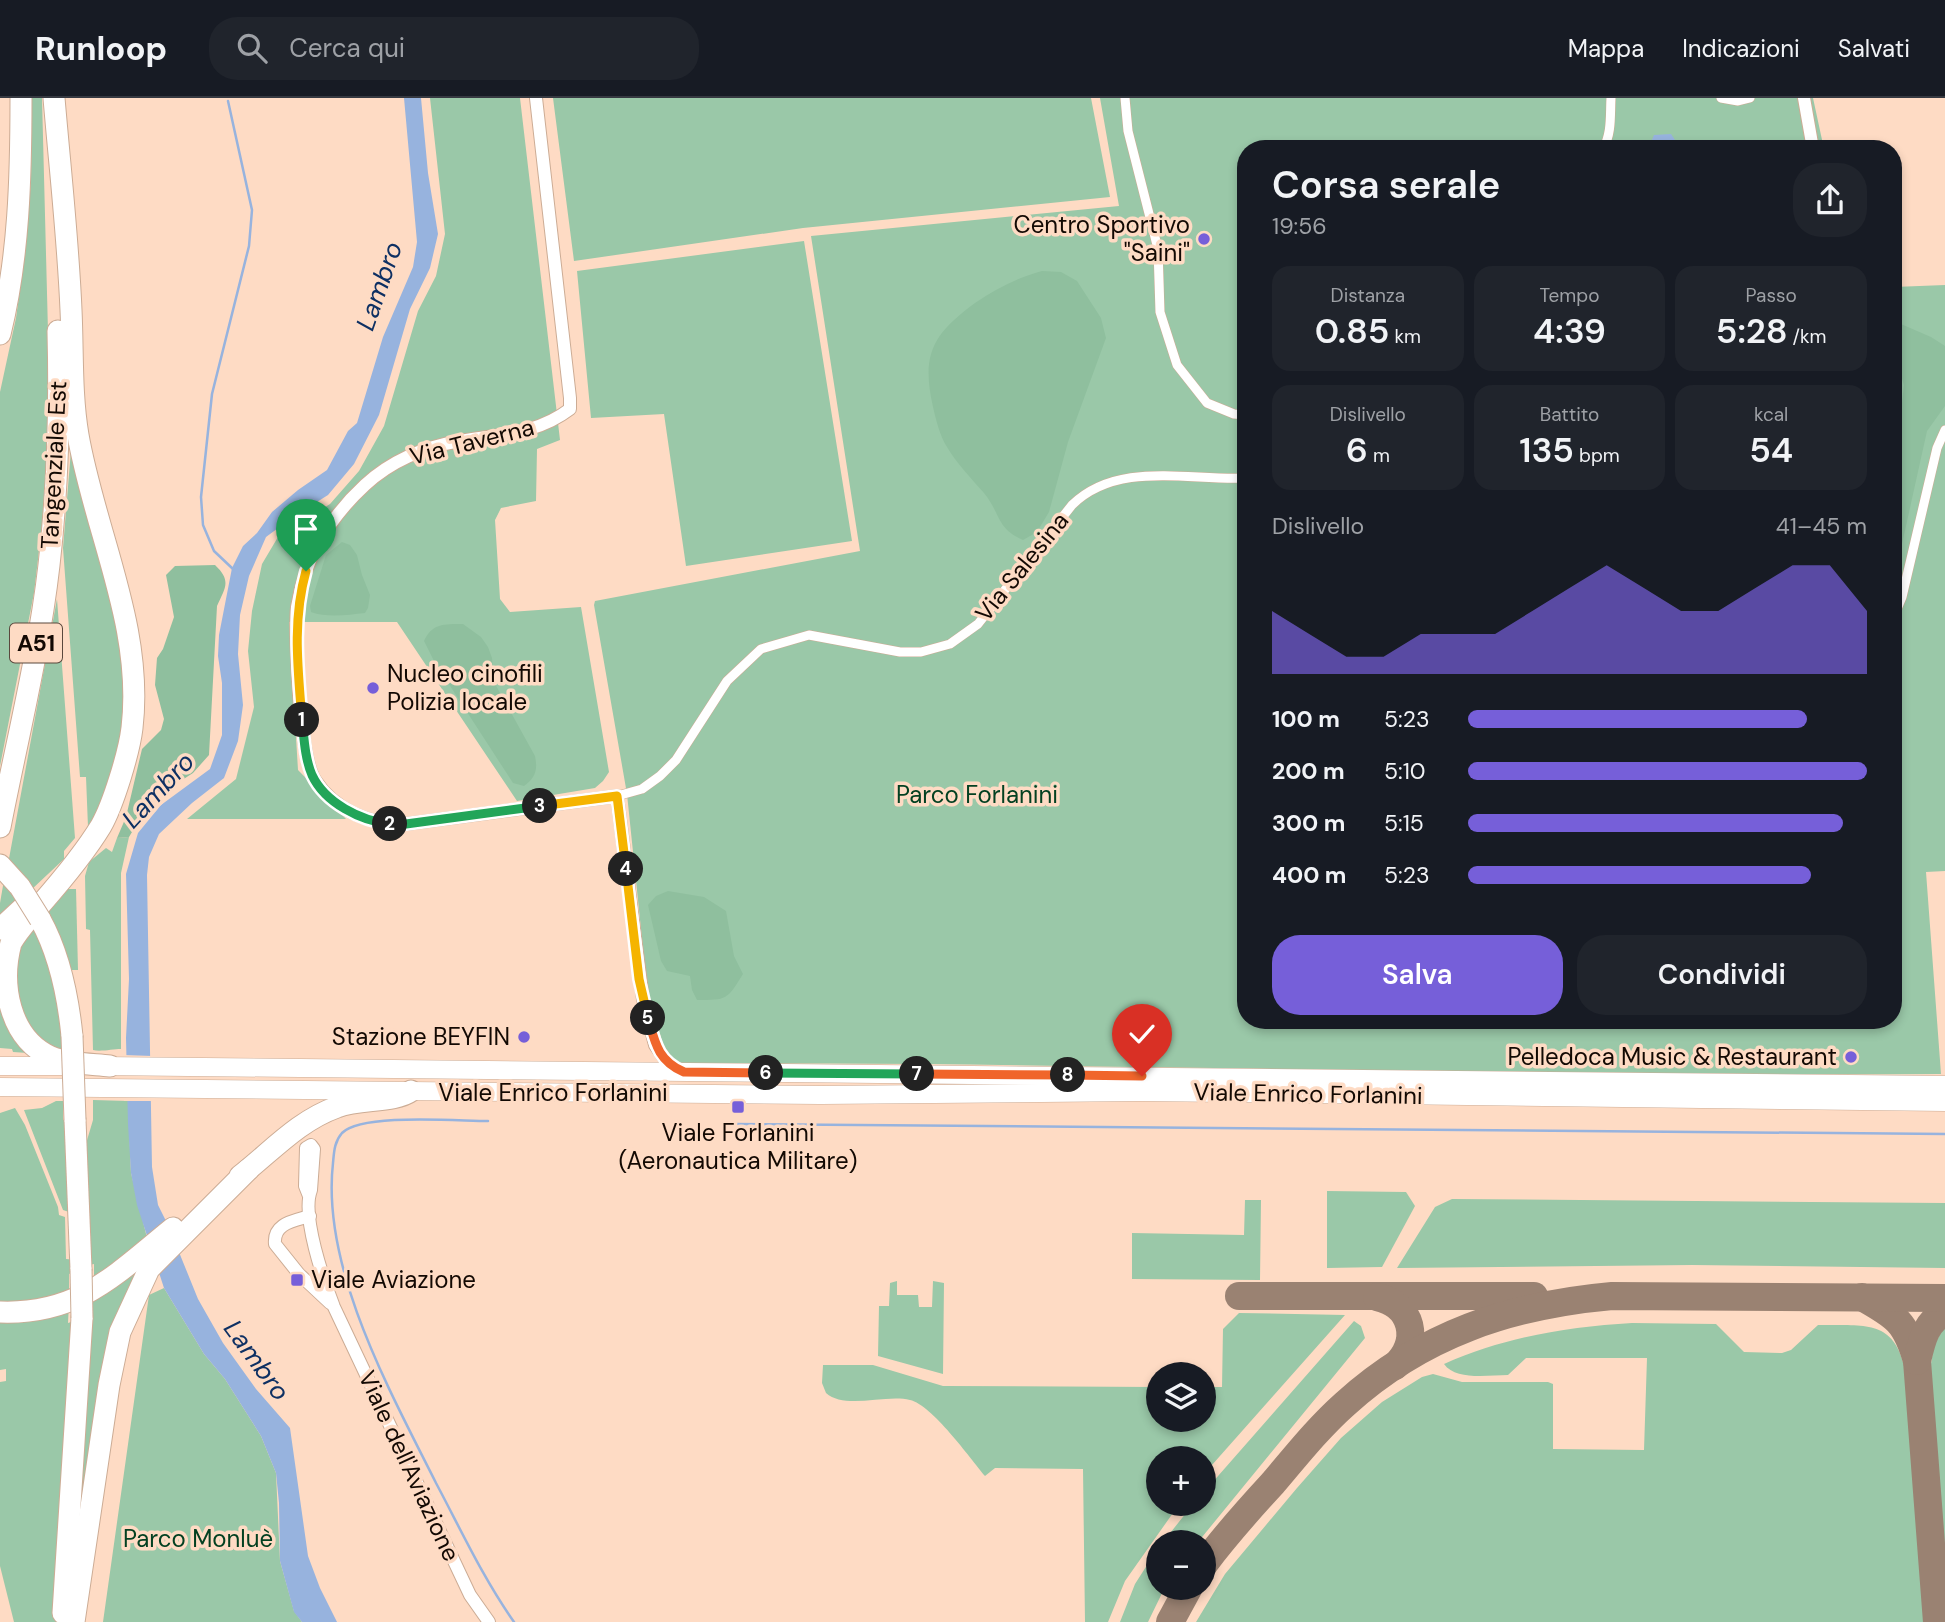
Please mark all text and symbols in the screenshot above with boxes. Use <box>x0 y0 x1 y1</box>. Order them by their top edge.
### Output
search box <box>209 17 699 80</box>
text: Runloop <box>35 27 167 70</box>
icon: search <box>233 29 271 67</box>
text: Cerca qui <box>289 31 405 65</box>
text: Mappa <box>1568 33 1644 64</box>
text: Indicazioni <box>1682 33 1800 64</box>
text: Salvati <box>1838 33 1910 64</box>
text: Corsa serale <box>1272 160 1500 210</box>
button: share <box>1793 163 1867 237</box>
place label: Centro Sportivo "Saini" <box>1013 209 1190 268</box>
text: 19:56 <box>1272 211 1327 241</box>
marker: Centro Sportivo "Saini" <box>1196 231 1212 247</box>
water label: Lambro <box>348 237 410 335</box>
text: Distanza <box>1331 283 1405 308</box>
text: Tempo <box>1540 283 1599 308</box>
text: Passo <box>1746 283 1797 308</box>
text: 0.85 <box>1315 308 1389 354</box>
text: 4:39 <box>1533 308 1606 354</box>
text: 5:28 <box>1716 308 1788 354</box>
text: km <box>1389 324 1421 349</box>
text: /km <box>1788 324 1827 349</box>
street label: Tangenziale Est <box>34 380 73 550</box>
text: Dislivello <box>1330 402 1406 427</box>
text: Battito <box>1540 402 1599 427</box>
text: kcal <box>1754 402 1788 427</box>
street label: Via Taverna <box>407 411 537 472</box>
text: 6 <box>1346 427 1368 473</box>
text: 135 <box>1519 427 1574 473</box>
text: 54 <box>1749 427 1793 473</box>
text: m <box>1368 443 1390 468</box>
text: bpm <box>1574 443 1620 468</box>
pin <box>276 499 336 571</box>
street label: Via Salesina <box>968 506 1075 628</box>
icon: arrive <box>287 510 325 548</box>
text: Dislivello <box>1272 511 1364 541</box>
text: 41–45 m <box>1776 511 1867 541</box>
road number: A51 <box>10 624 62 663</box>
place label: Nucleo cinofili Polizia locale <box>387 658 543 717</box>
marker: Nucleo cinofili Polizia locale <box>365 680 381 696</box>
pin: 1 <box>284 702 320 738</box>
text: 100 m <box>1272 704 1340 734</box>
text: 5:23 <box>1384 704 1430 734</box>
text: 1 <box>298 707 305 732</box>
water label: Lambro <box>114 745 202 835</box>
text: 200 m <box>1272 756 1345 786</box>
text: 5:10 <box>1384 756 1426 786</box>
park label: Parco Forlanini <box>896 779 1058 810</box>
pin: 3 <box>522 788 558 824</box>
text: 3 <box>534 793 545 818</box>
pin: 2 <box>372 806 408 842</box>
text: 300 m <box>1272 808 1345 838</box>
text: 5:15 <box>1384 808 1424 838</box>
text: 2 <box>384 811 395 836</box>
pin: 4 <box>608 852 644 886</box>
text: 4 <box>619 856 632 881</box>
text: 400 m <box>1272 860 1346 890</box>
text: 5:23 <box>1384 860 1430 890</box>
button: Salva <box>1272 935 1563 1015</box>
button: Condividi <box>1577 935 1867 1015</box>
pin: 5 <box>630 1000 666 1035</box>
pin <box>1112 1004 1172 1076</box>
text: 5 <box>642 1005 653 1030</box>
icon: check <box>1123 1015 1161 1053</box>
place label: Stazione BEYFIN <box>332 1021 510 1052</box>
marker: Stazione BEYFIN <box>516 1029 532 1045</box>
place label: Pelledoca Music & Restaurant <box>1507 1041 1837 1072</box>
marker: Pelledoca Music & Restaurant <box>1843 1049 1859 1065</box>
pin: 6 <box>748 1056 784 1090</box>
pin: 7 <box>900 1056 934 1091</box>
pin: 8 <box>1050 1058 1086 1093</box>
text: 6 <box>759 1060 772 1085</box>
text: 7 <box>911 1061 922 1086</box>
text: 8 <box>1061 1062 1074 1087</box>
street label: Viale Enrico Forlanini <box>1193 1076 1423 1111</box>
street label: Viale Enrico Forlanini <box>438 1077 668 1108</box>
marker: Viale Forlanini (Aeronautica Militare) <box>730 1099 746 1115</box>
place label: Viale Forlanini (Aeronautica Militare) <box>618 1117 858 1176</box>
place label: Viale Aviazione <box>311 1264 476 1295</box>
marker: Viale Aviazione <box>289 1272 305 1288</box>
water label: Lambro <box>216 1313 298 1407</box>
map controls <box>1146 1362 1216 1600</box>
button: layers <box>1146 1362 1216 1432</box>
street label: Viale dell'Aviazione <box>352 1366 467 1566</box>
button: + <box>1146 1446 1216 1516</box>
park label: Parco Monluè <box>123 1523 273 1554</box>
button: − <box>1146 1530 1216 1600</box>

